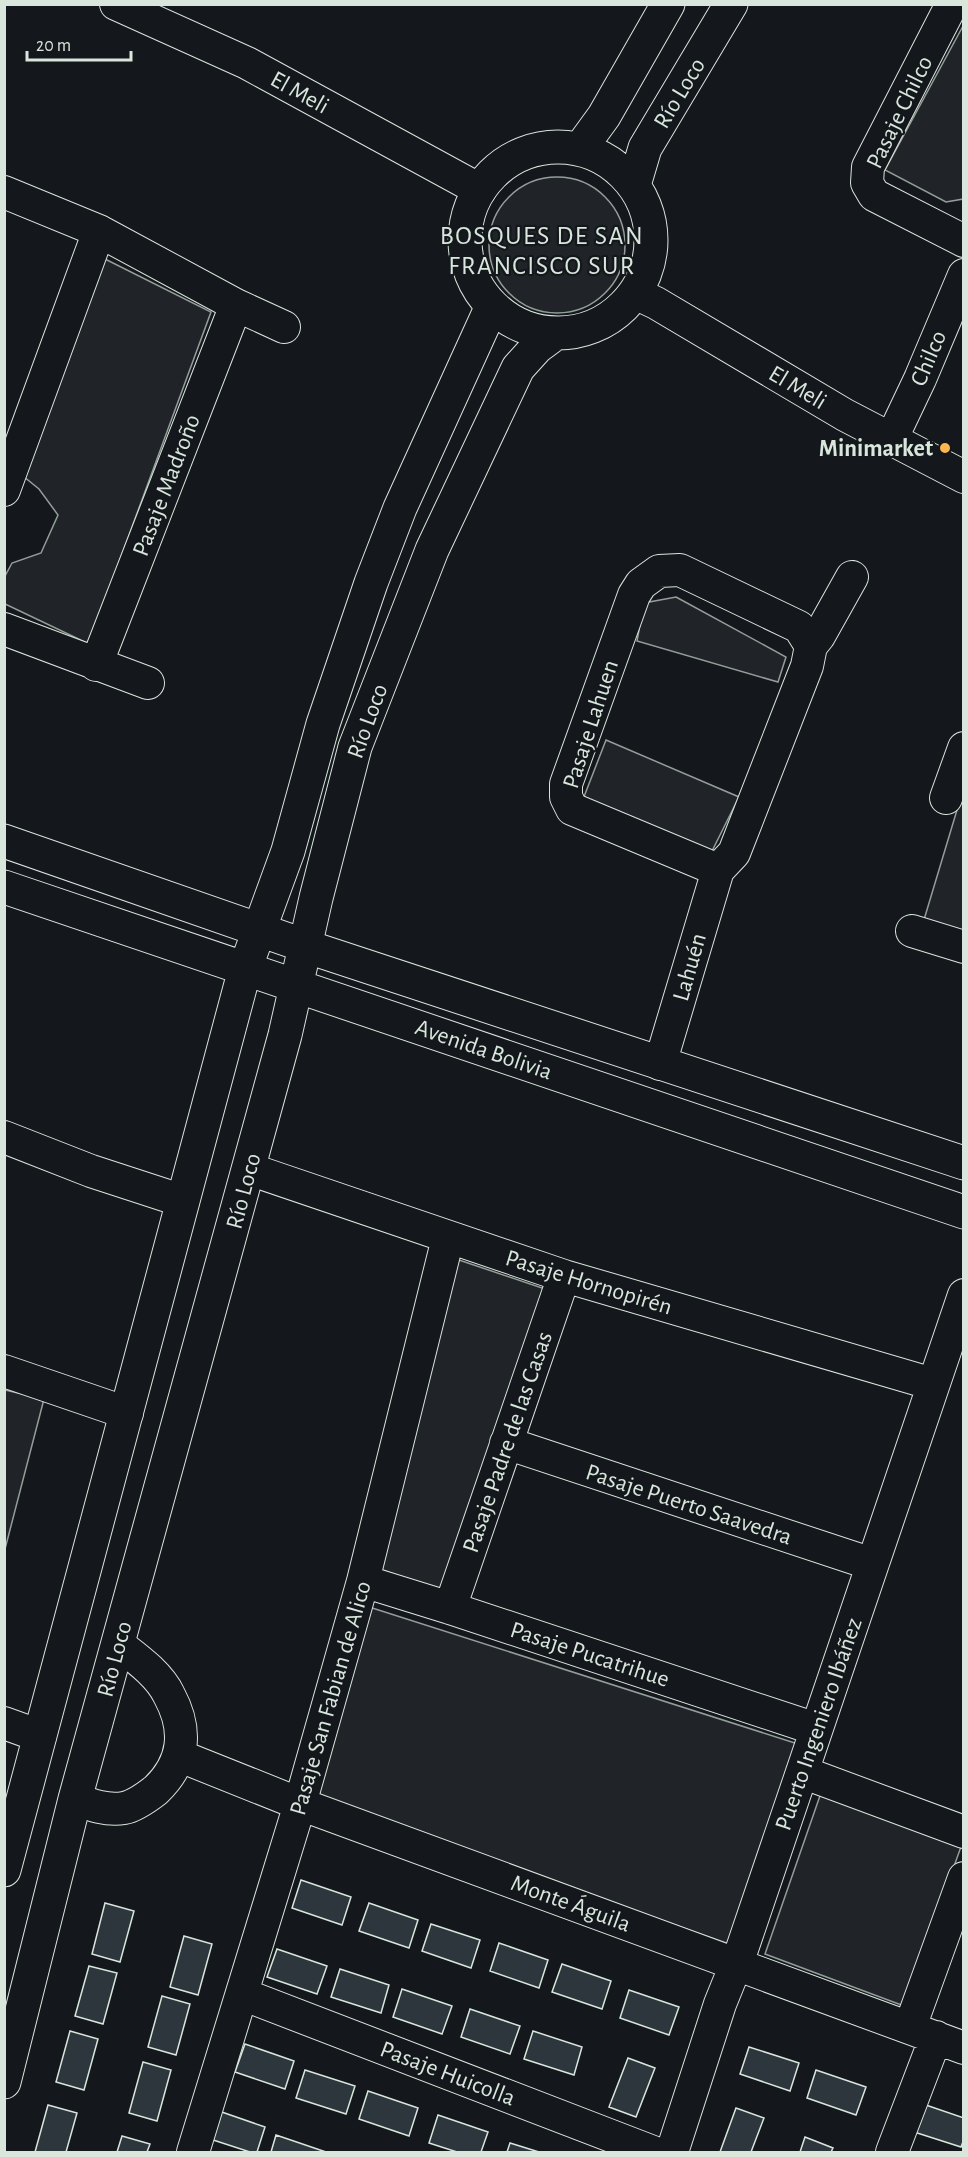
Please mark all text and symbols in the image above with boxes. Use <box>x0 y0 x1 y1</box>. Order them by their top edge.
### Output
scale bar <box>27 24 130 62</box>
text: 20 m <box>36 37 71 55</box>
street label: Pasaje Chilco <box>862 52 937 173</box>
street label: Río Loco <box>650 54 710 133</box>
street label: El Meli <box>266 67 333 119</box>
district label: BOSQUES DE SAN FRANCISCO SUR <box>440 223 644 279</box>
street label: Chilco <box>907 327 951 390</box>
street label: El Meli <box>764 361 831 414</box>
street label: Pasaje Madroño <box>129 411 205 560</box>
place label: Minimarket <box>819 437 933 461</box>
marker: Minimarket <box>938 441 952 455</box>
street label: Pasaje Lahuen <box>559 657 623 792</box>
street label: Río Loco <box>343 681 392 762</box>
street label: Lahuén <box>669 931 711 1004</box>
street label: Avenida Bolivia <box>412 1015 555 1085</box>
street label: Río Loco <box>222 1151 266 1232</box>
street label: Pasaje Hornopirén <box>503 1246 675 1320</box>
street label: Pasaje Padre de las Casas <box>459 1329 557 1556</box>
street label: Pasaje Puerto Saavedra <box>583 1460 795 1550</box>
street label: Pasaje San Fabian de Alico <box>286 1578 376 1818</box>
street label: Puerto Ingeniero Ibáñez <box>771 1615 867 1834</box>
street label: Pasaje Pucatrihue <box>507 1618 672 1692</box>
street label: Río Loco <box>93 1619 137 1700</box>
street label: Monte Águila <box>508 1869 634 1937</box>
street label: Pasaje Huicolla <box>377 2037 518 2111</box>

